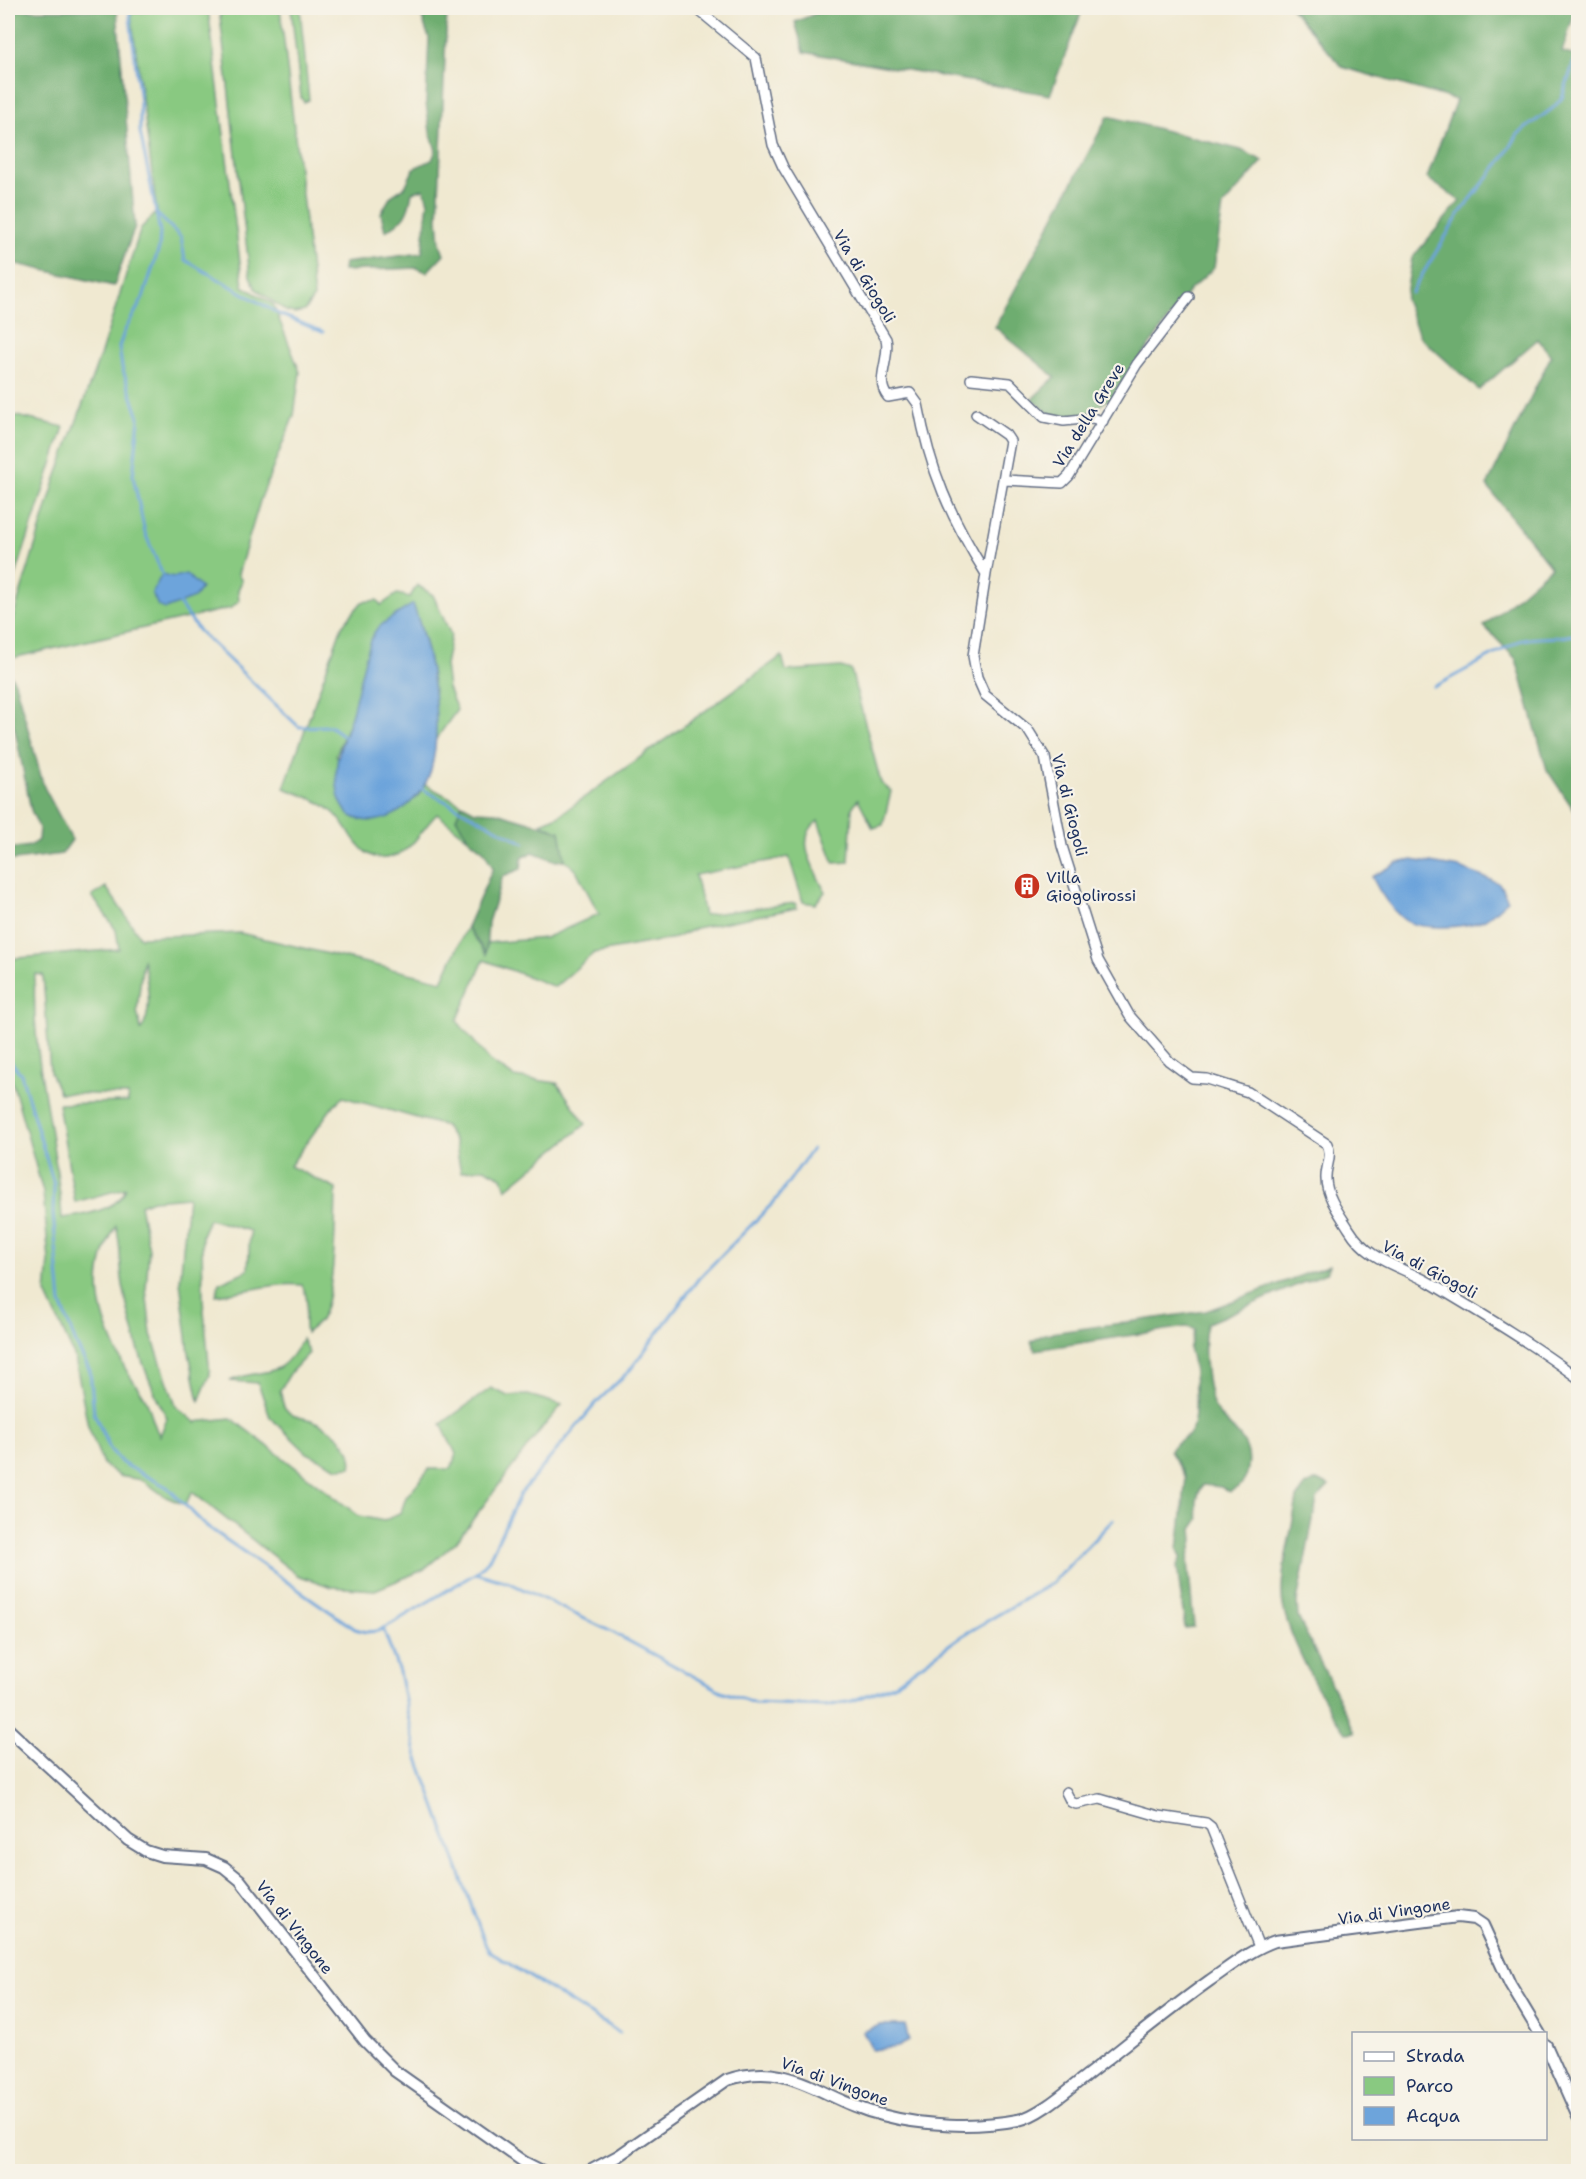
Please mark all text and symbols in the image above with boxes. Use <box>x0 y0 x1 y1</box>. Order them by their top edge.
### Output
street label: Via di Giogoli <box>828 226 901 327</box>
street label: Via della Greve <box>1048 359 1129 471</box>
street label: Via di Giogoli <box>1047 752 1092 859</box>
place label: Villa Giogolirossi <box>1046 867 1136 906</box>
building icon: Villa Giogolirossi <box>1012 871 1042 901</box>
street label: Via di Giogoli <box>1378 1235 1481 1303</box>
street label: Via di Vingone <box>251 1876 338 1978</box>
street label: Via di Vingone <box>1336 1893 1452 1930</box>
legend <box>1352 2032 1547 2140</box>
text: Strada <box>1406 2044 1465 2068</box>
street label: Via di Vingone <box>778 2052 892 2111</box>
text: Parco <box>1406 2074 1454 2098</box>
text: Acqua <box>1406 2104 1460 2128</box>

